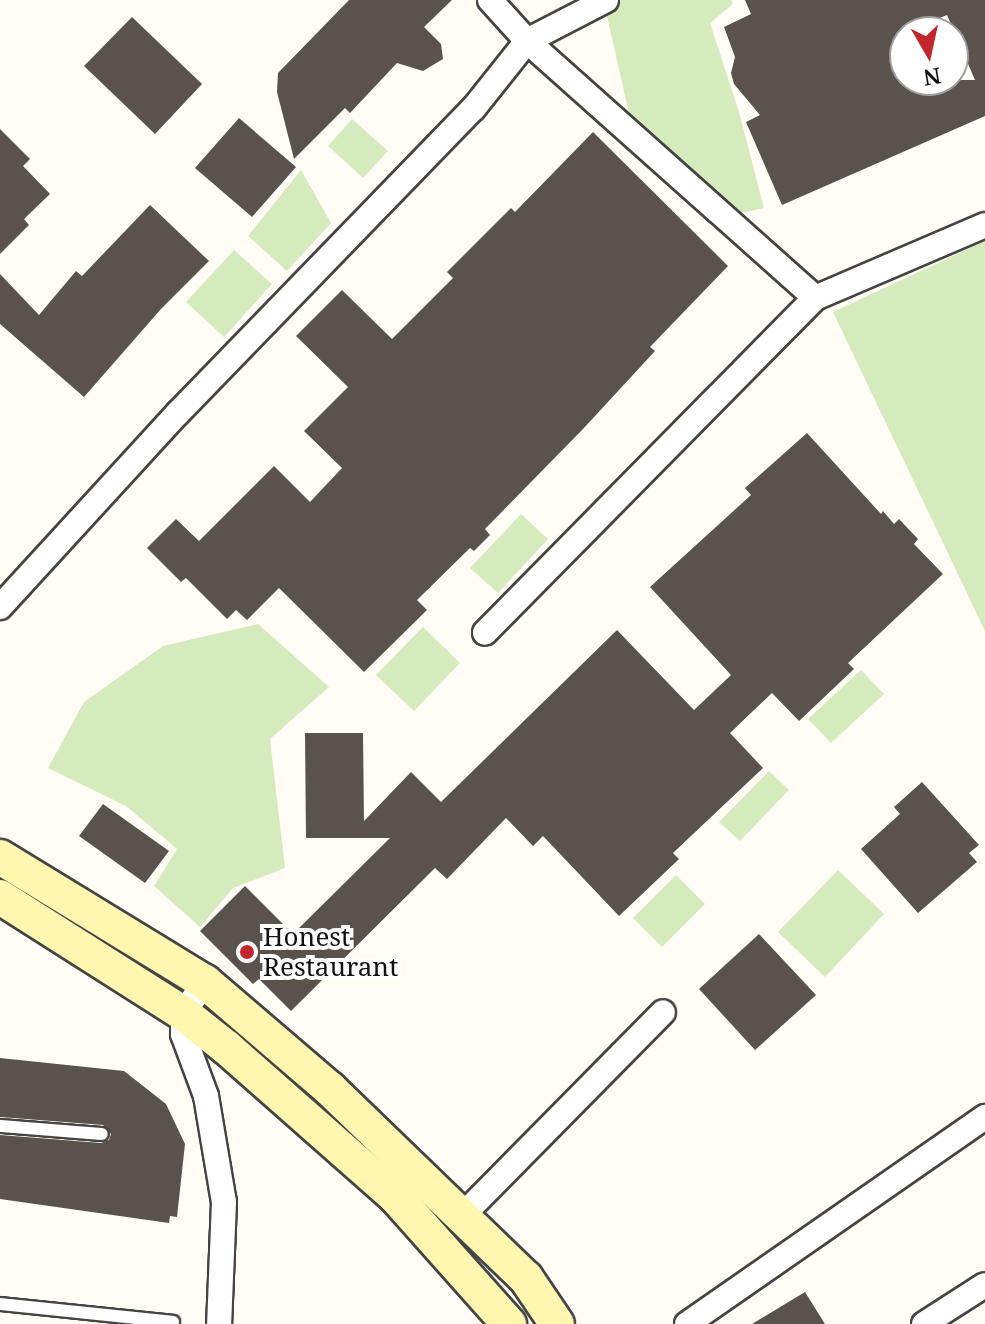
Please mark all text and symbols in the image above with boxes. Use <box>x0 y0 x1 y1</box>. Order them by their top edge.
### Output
north arrow <box>889 16 969 96</box>
text: N <box>922 62 943 94</box>
place label: Honest Restaurant <box>263 921 398 982</box>
marker: Honest Restaurant <box>238 943 256 961</box>

